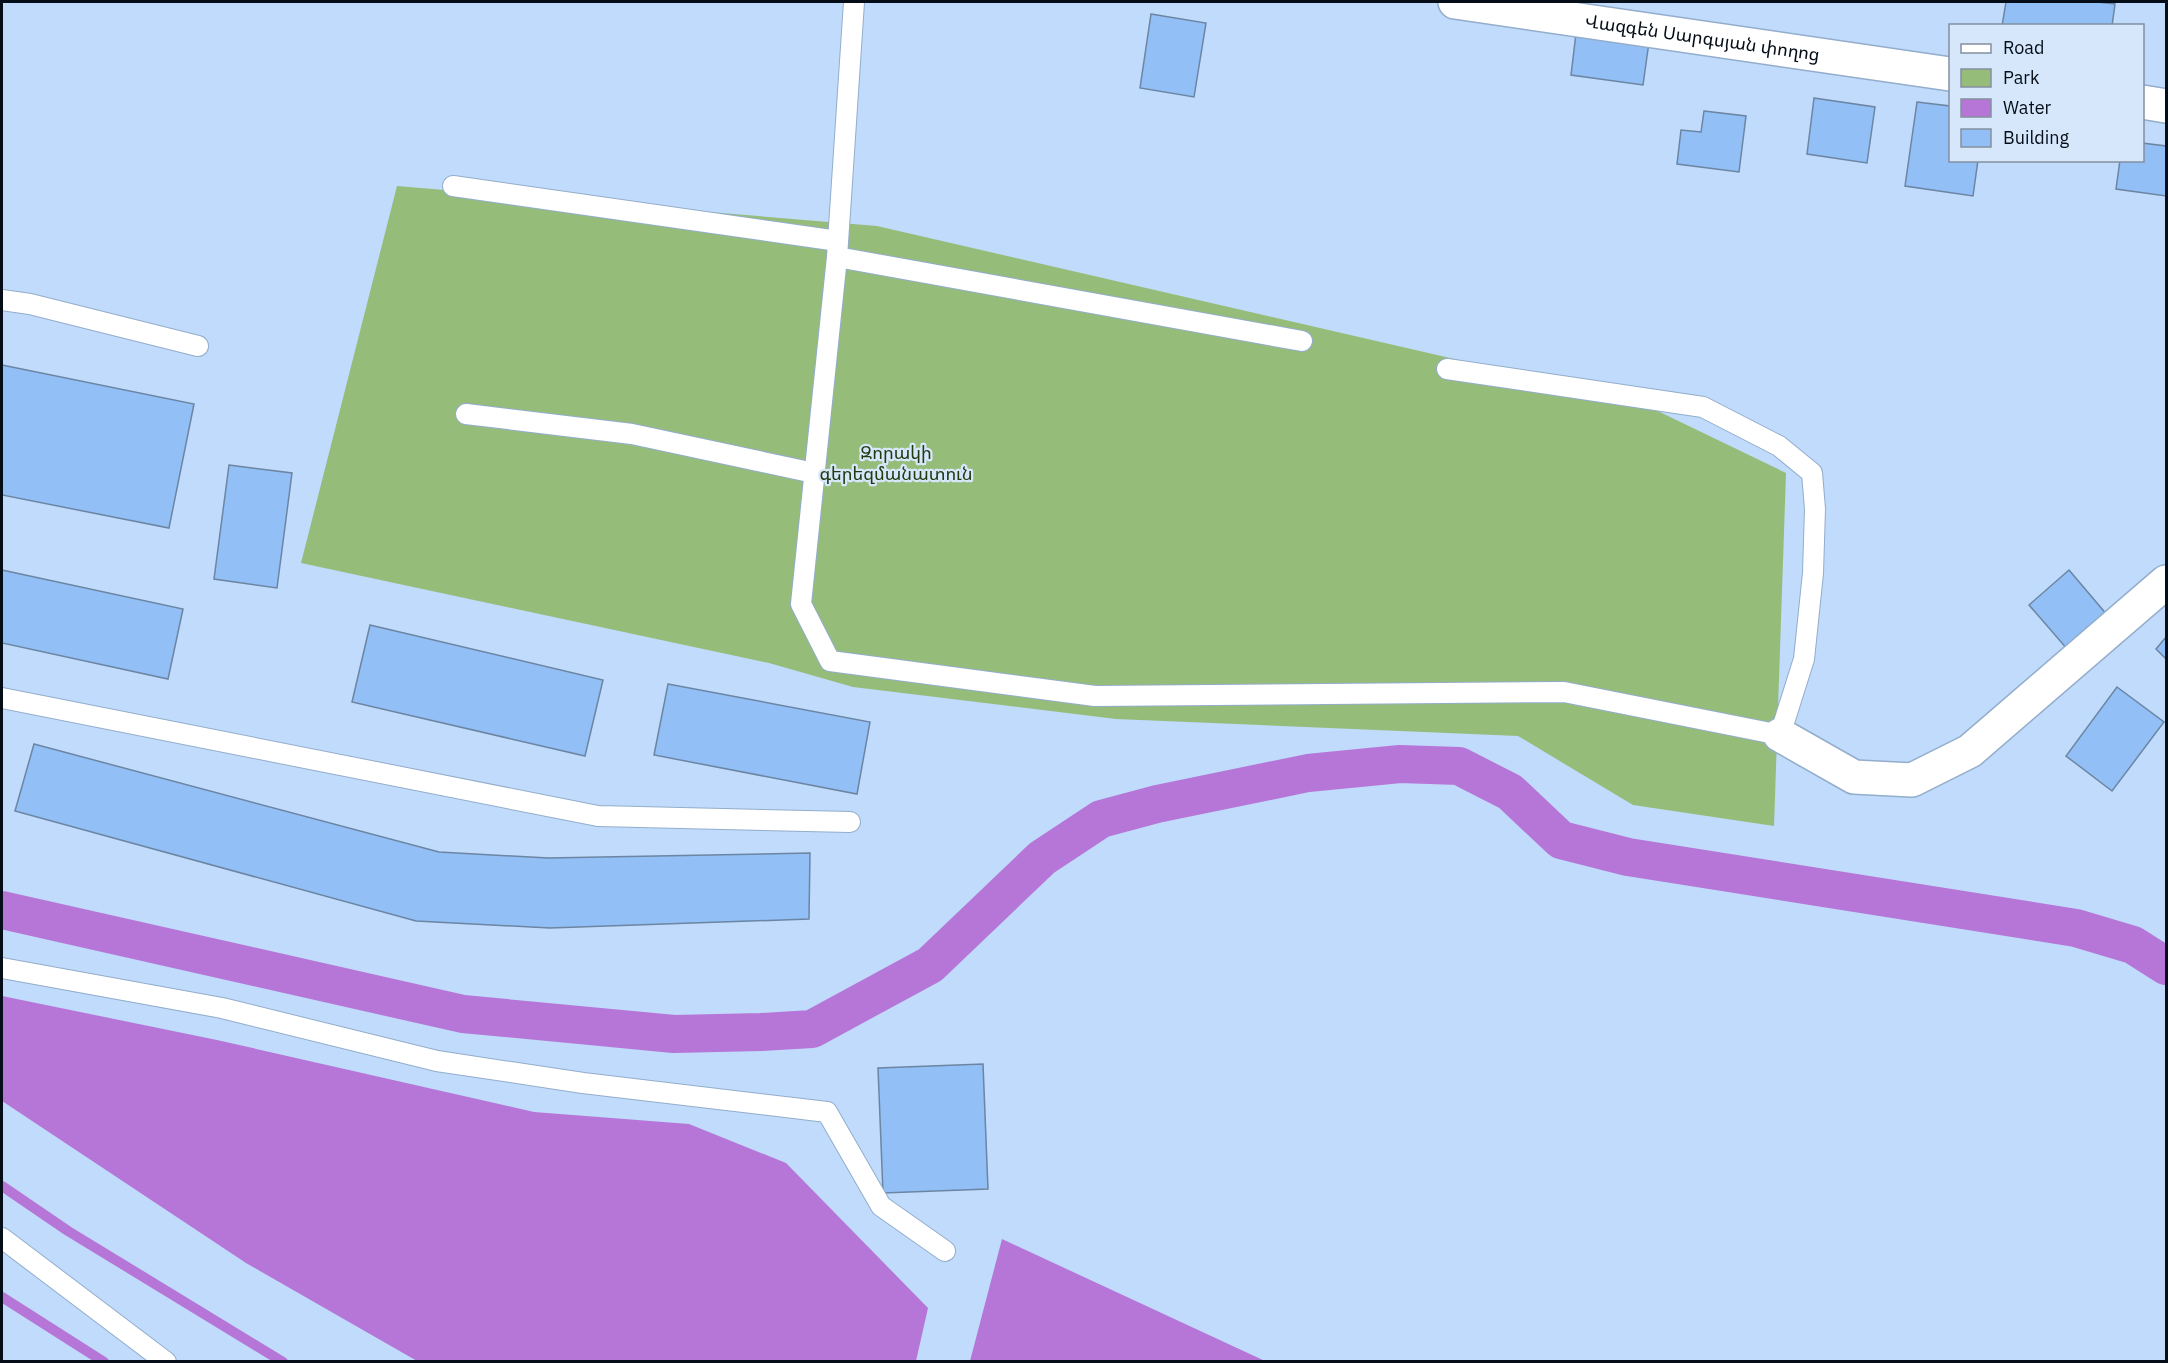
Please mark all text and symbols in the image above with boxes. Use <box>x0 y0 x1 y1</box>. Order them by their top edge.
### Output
street label: Վազգեն Սարգսյան փողոց <box>1584 9 1821 66</box>
legend <box>1949 24 2144 162</box>
text: Road <box>2003 36 2044 59</box>
text: Park <box>2003 66 2040 89</box>
text: Water <box>2003 96 2052 119</box>
text: Building <box>2003 126 2070 149</box>
park label: Զորակի գերեզմանատուն <box>819 441 973 485</box>

